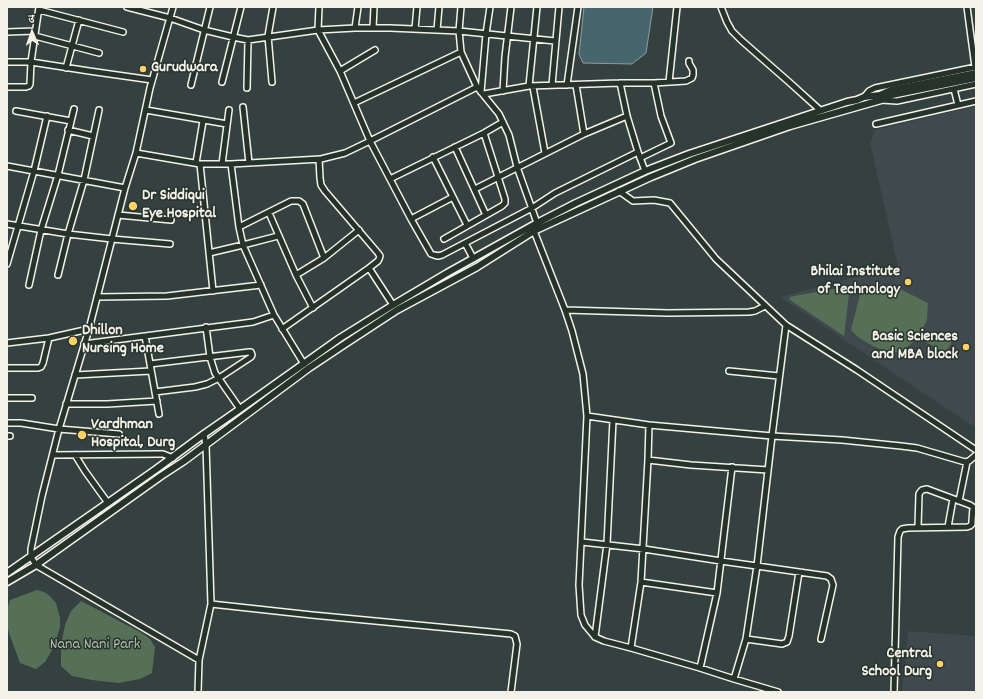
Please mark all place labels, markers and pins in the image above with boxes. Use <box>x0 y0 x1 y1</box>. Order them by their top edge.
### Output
place label: Gurudwara <box>151 59 218 79</box>
marker: Gurudwara <box>138 64 148 74</box>
place label: Dr Siddiqui Eye Hospital <box>142 187 216 225</box>
marker: Dr Siddiqui Eye Hospital <box>127 200 139 212</box>
place label: Bhilai Institute of Technology <box>811 263 900 301</box>
marker: Bhilai Institute of Technology <box>903 277 913 287</box>
place label: Dhillon Nursing Home <box>82 322 164 360</box>
place label: Basic Sciences and MBA block <box>872 328 958 366</box>
marker: Dhillon Nursing Home <box>67 335 79 347</box>
marker: Basic Sciences and MBA block <box>961 342 971 352</box>
place label: Vardhman Hospital, Durg <box>91 416 175 454</box>
marker: Vardhman Hospital, Durg <box>76 429 88 441</box>
place label: Central School Durg <box>861 645 932 683</box>
marker: Central School Durg <box>935 659 945 669</box>

